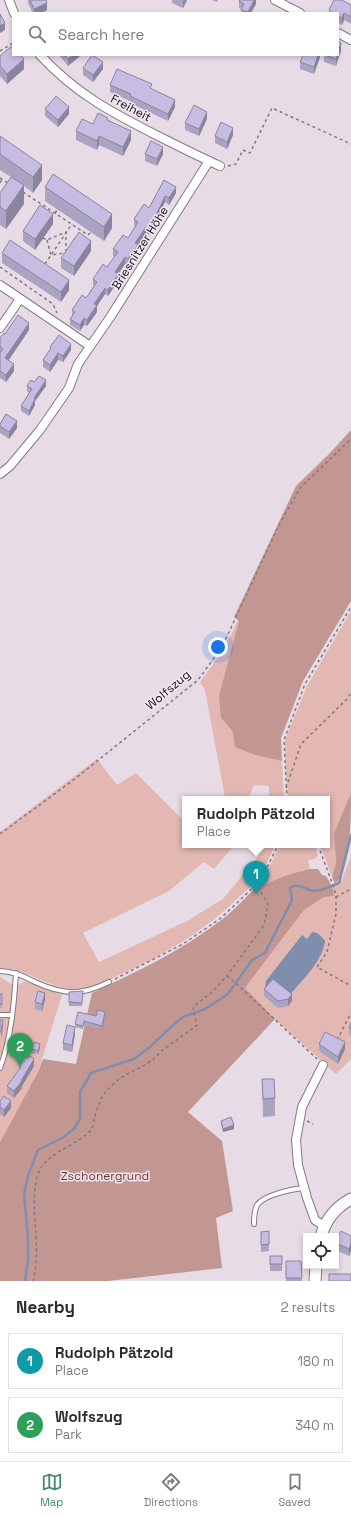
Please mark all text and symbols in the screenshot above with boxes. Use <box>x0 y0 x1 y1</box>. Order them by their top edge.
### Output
search box <box>12 12 339 56</box>
icon: search <box>26 23 48 45</box>
text: Search here <box>58 25 144 44</box>
street label: Freiheit <box>108 91 154 125</box>
street label: Briesnitzer Höhe <box>108 203 172 293</box>
your location <box>208 637 228 657</box>
street label: Wolfszug <box>142 667 194 713</box>
popup <box>182 796 330 848</box>
text: Rudolph Pätzold <box>197 804 315 823</box>
text: Place <box>197 823 231 840</box>
pin: 1 <box>243 861 269 894</box>
pin: 2 <box>7 1033 33 1066</box>
park label: Zschonergrund <box>61 1168 149 1184</box>
map controls <box>303 1233 339 1269</box>
button: locate <box>303 1233 339 1269</box>
text: Nearby <box>16 1296 75 1318</box>
text: 2 results <box>281 1299 335 1316</box>
text: Rudolph Pätzold <box>55 1343 173 1362</box>
text: 1 <box>27 1353 33 1370</box>
text: 180 m <box>298 1353 334 1370</box>
text: Place <box>55 1362 89 1379</box>
text: Wolfszug <box>55 1407 122 1426</box>
text: 2 <box>26 1417 34 1434</box>
text: 340 m <box>295 1417 334 1434</box>
text: Park <box>55 1426 82 1443</box>
tab: Map <box>40 1471 63 1509</box>
tab: Directions <box>144 1471 198 1509</box>
tab: Saved <box>279 1471 311 1509</box>

